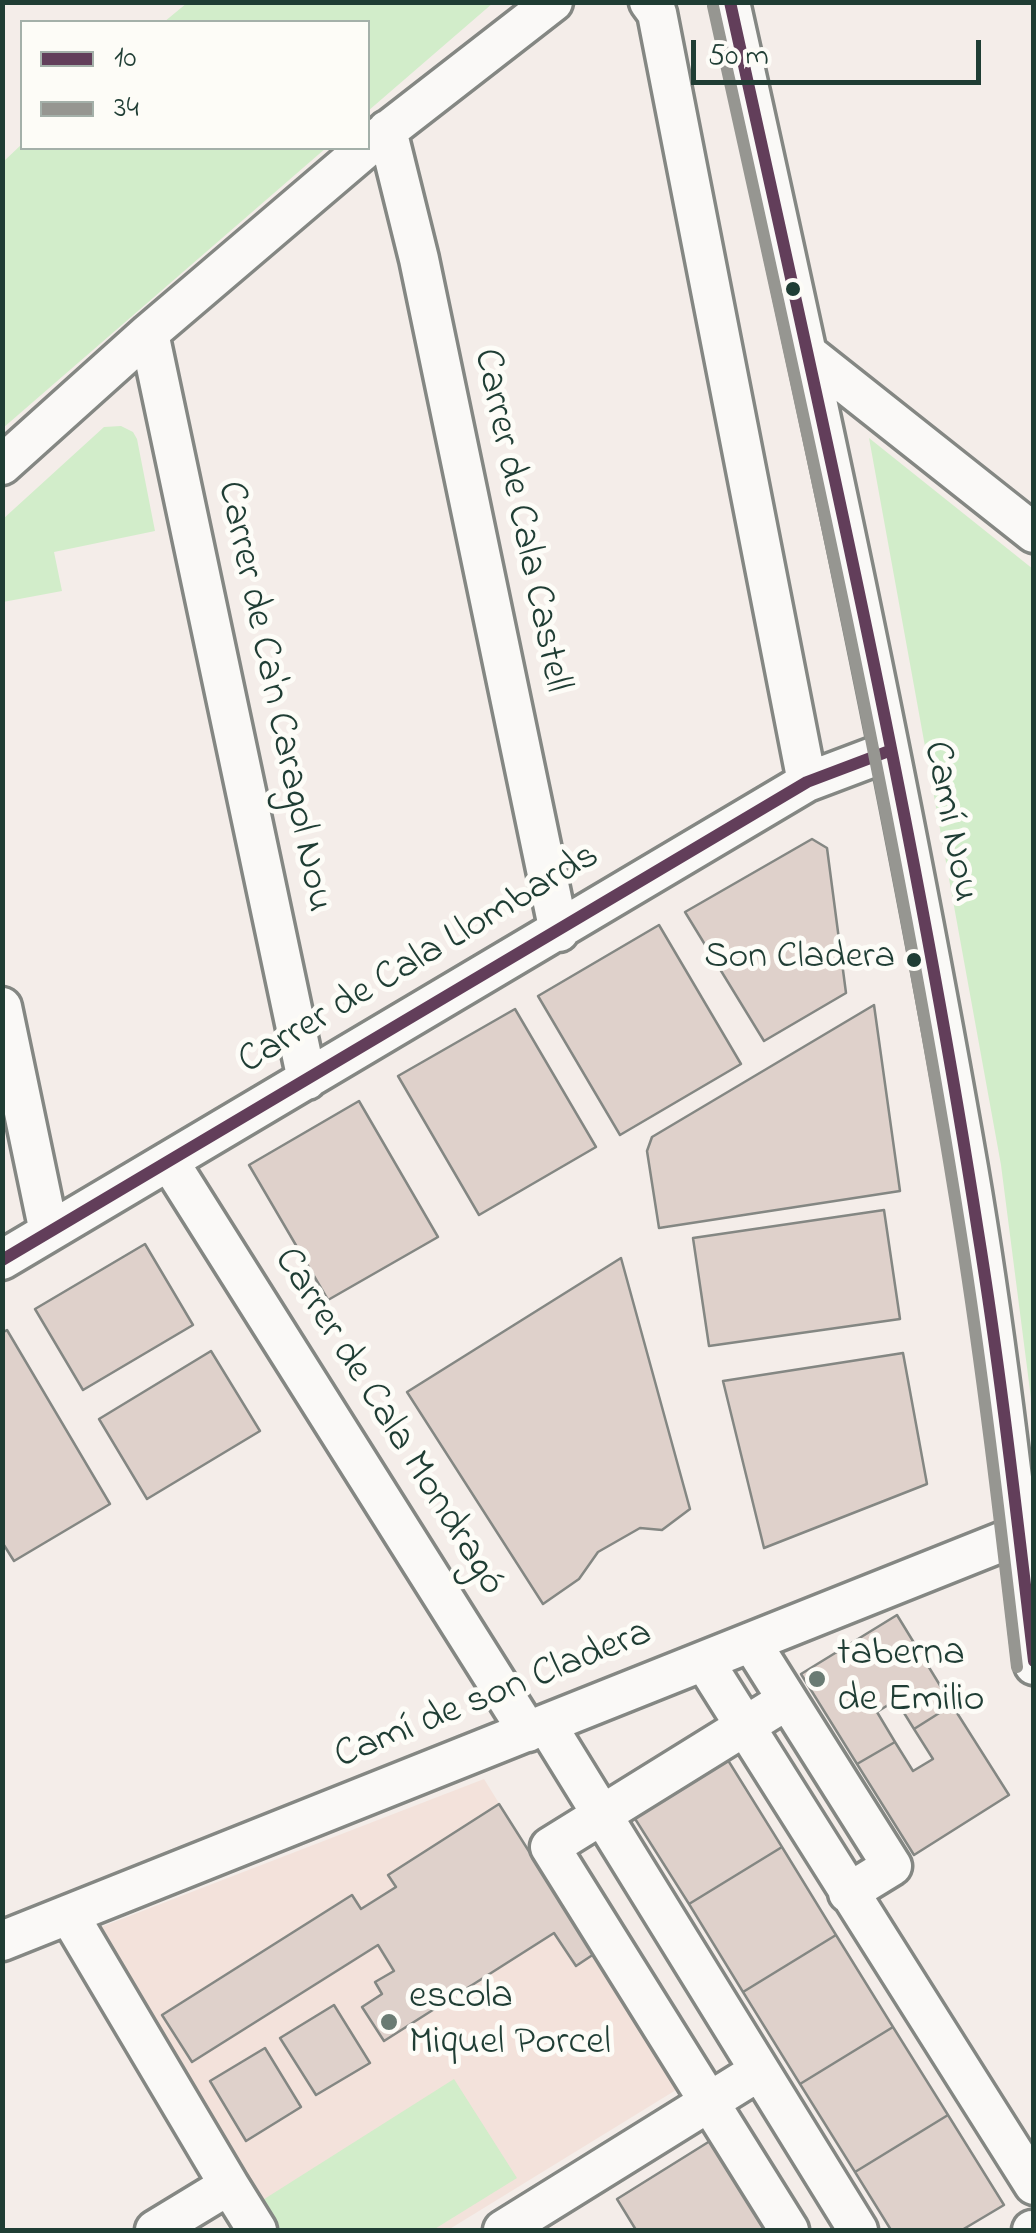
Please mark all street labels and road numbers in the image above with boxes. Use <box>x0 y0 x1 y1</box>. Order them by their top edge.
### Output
street label: Carrer de Cala Castell <box>459 345 579 697</box>
street label: Carrer de Ca'n Caragol Nou <box>203 477 341 917</box>
street label: Camí Nou <box>909 738 987 906</box>
street label: Carrer de Cala Llombards <box>231 834 609 1088</box>
street label: Carrer de Cala Mondragó <box>260 1240 514 1606</box>
street label: Camí de son Cladera <box>328 1611 660 1783</box>

